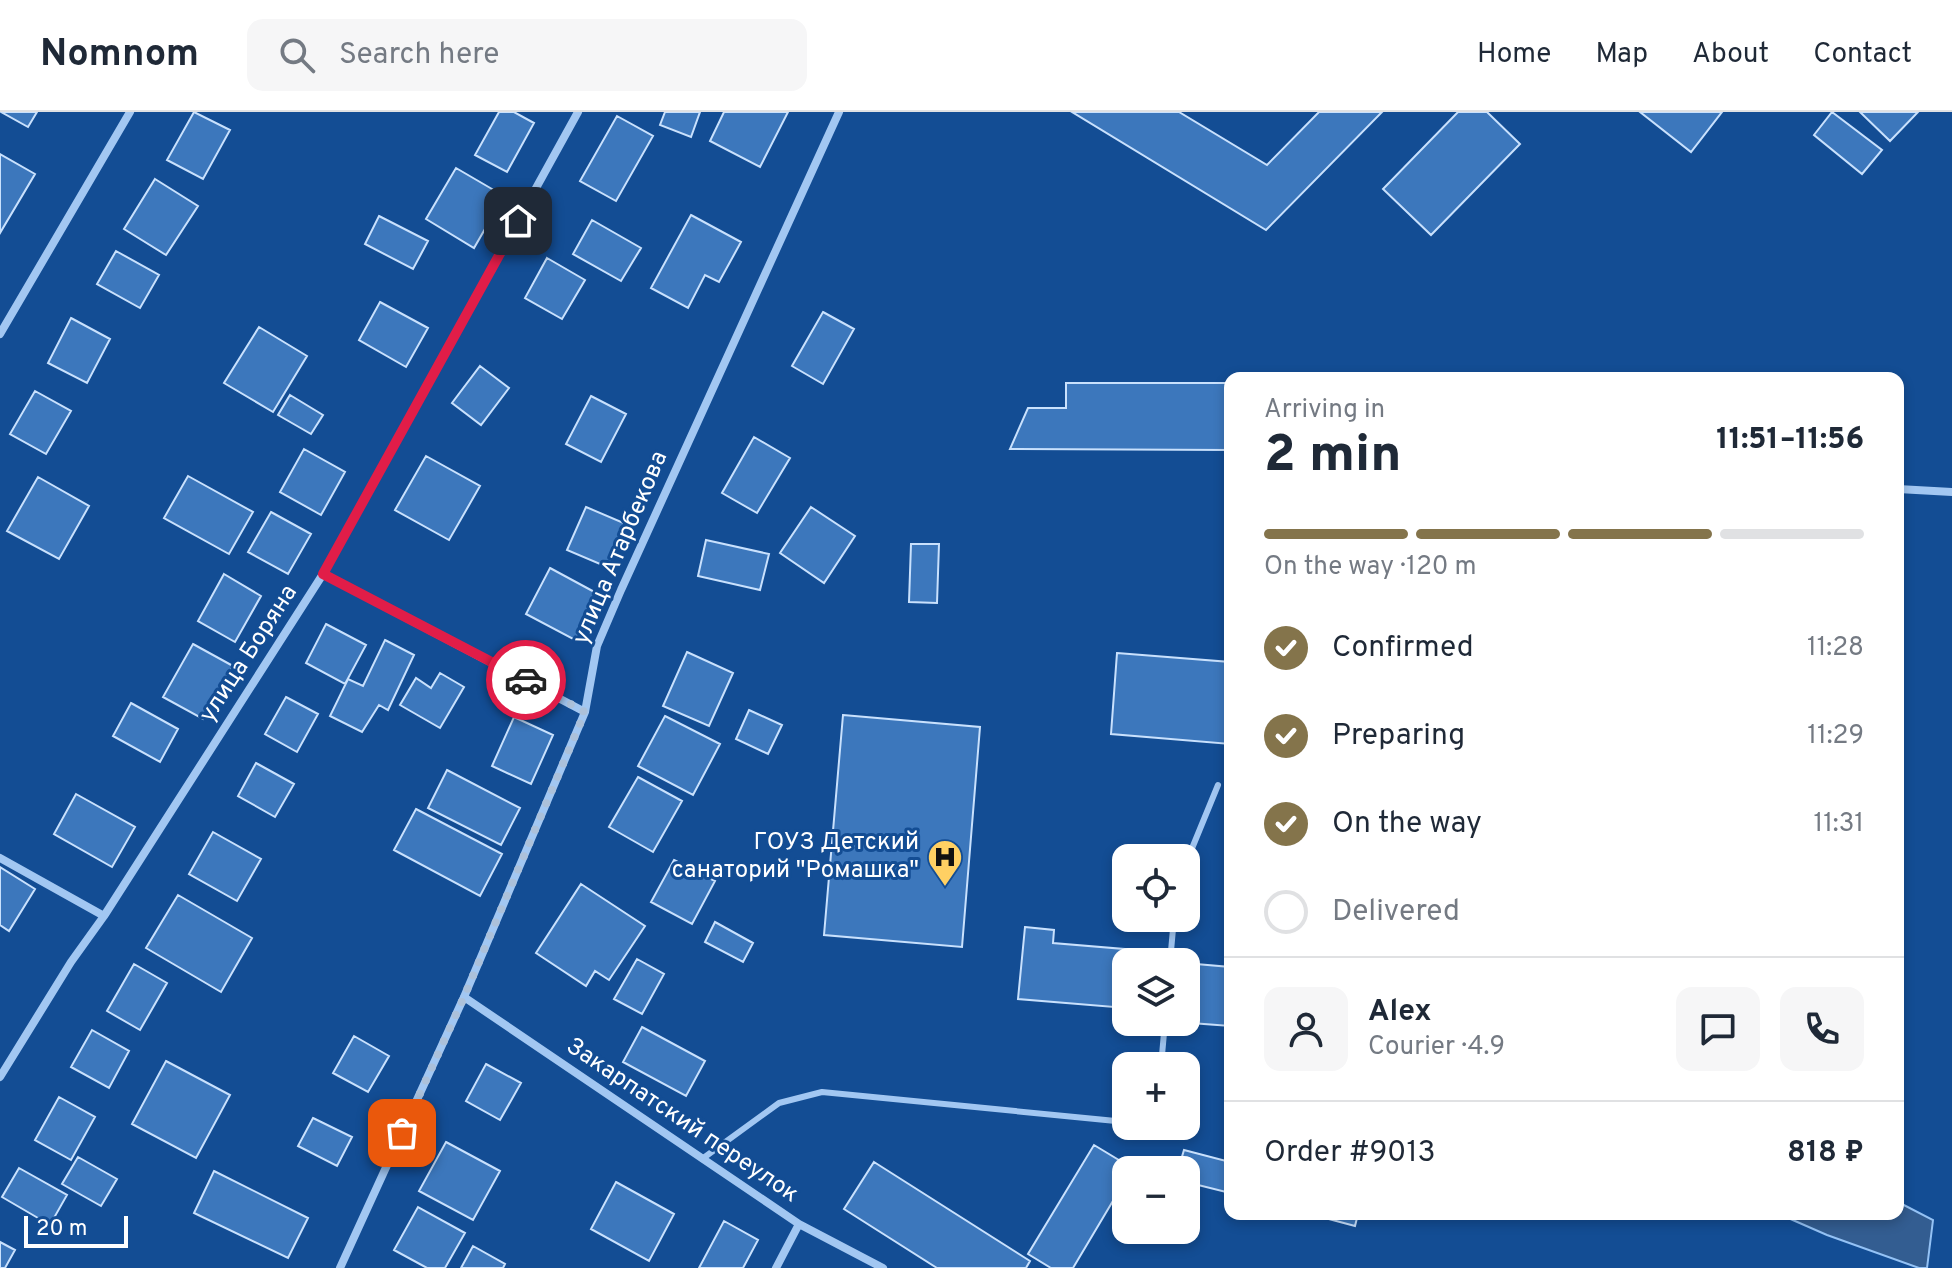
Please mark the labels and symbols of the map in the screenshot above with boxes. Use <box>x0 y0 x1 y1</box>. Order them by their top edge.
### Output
pin <box>484 187 552 255</box>
street label: улица Атарбекова <box>567 447 675 649</box>
street label: улица Боряна <box>193 580 305 728</box>
courier <box>486 640 566 720</box>
place label: ГОУЗ Детский санаторий "Ромашка" <box>672 828 919 886</box>
hospital icon: ГОУЗ Детский санаторий "Ромашка" <box>926 838 964 888</box>
street label: Закарпатский переулок <box>560 1032 804 1210</box>
pin <box>368 1099 436 1167</box>
scale bar <box>24 1212 128 1248</box>

